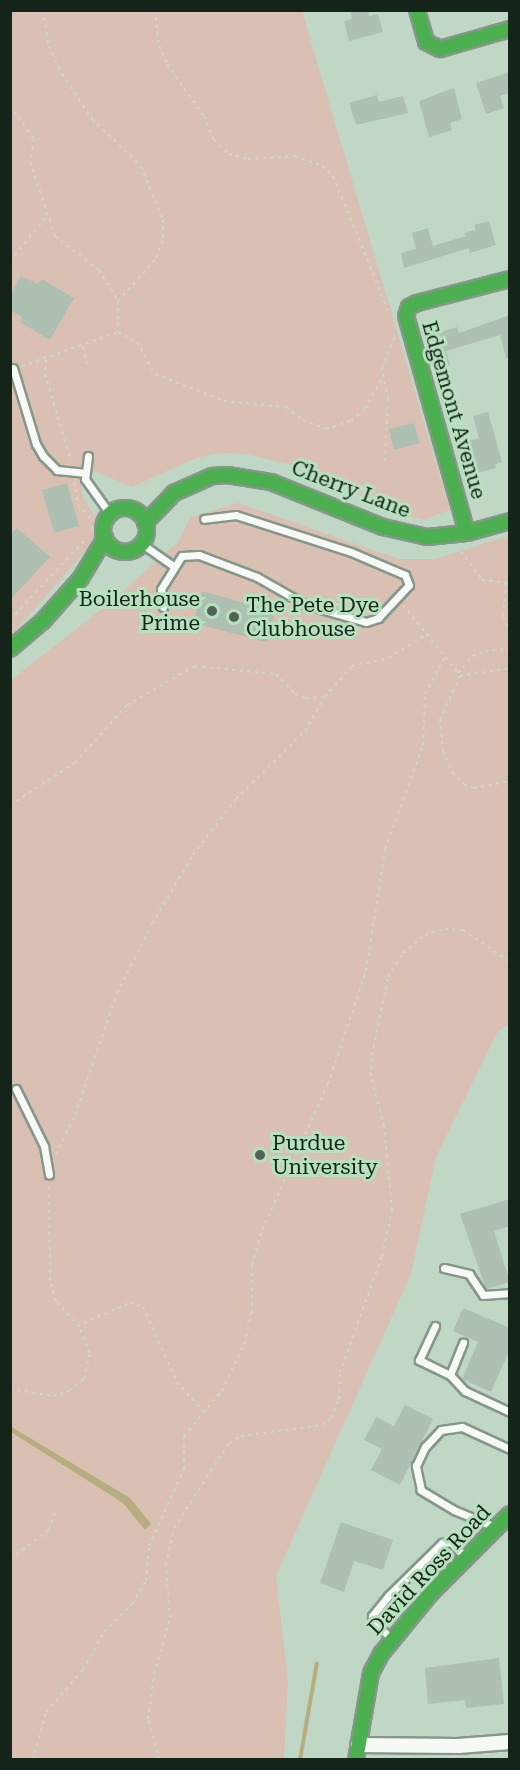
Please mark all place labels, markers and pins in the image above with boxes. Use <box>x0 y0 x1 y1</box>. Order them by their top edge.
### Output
place label: Boilerhouse Prime <box>79 586 200 636</box>
place label: The Pete Dye Clubhouse <box>246 592 379 642</box>
marker: Boilerhouse Prime <box>205 604 219 618</box>
marker: The Pete Dye Clubhouse <box>227 610 241 624</box>
place label: Purdue University <box>272 1130 378 1180</box>
marker: Purdue University <box>253 1148 267 1162</box>

